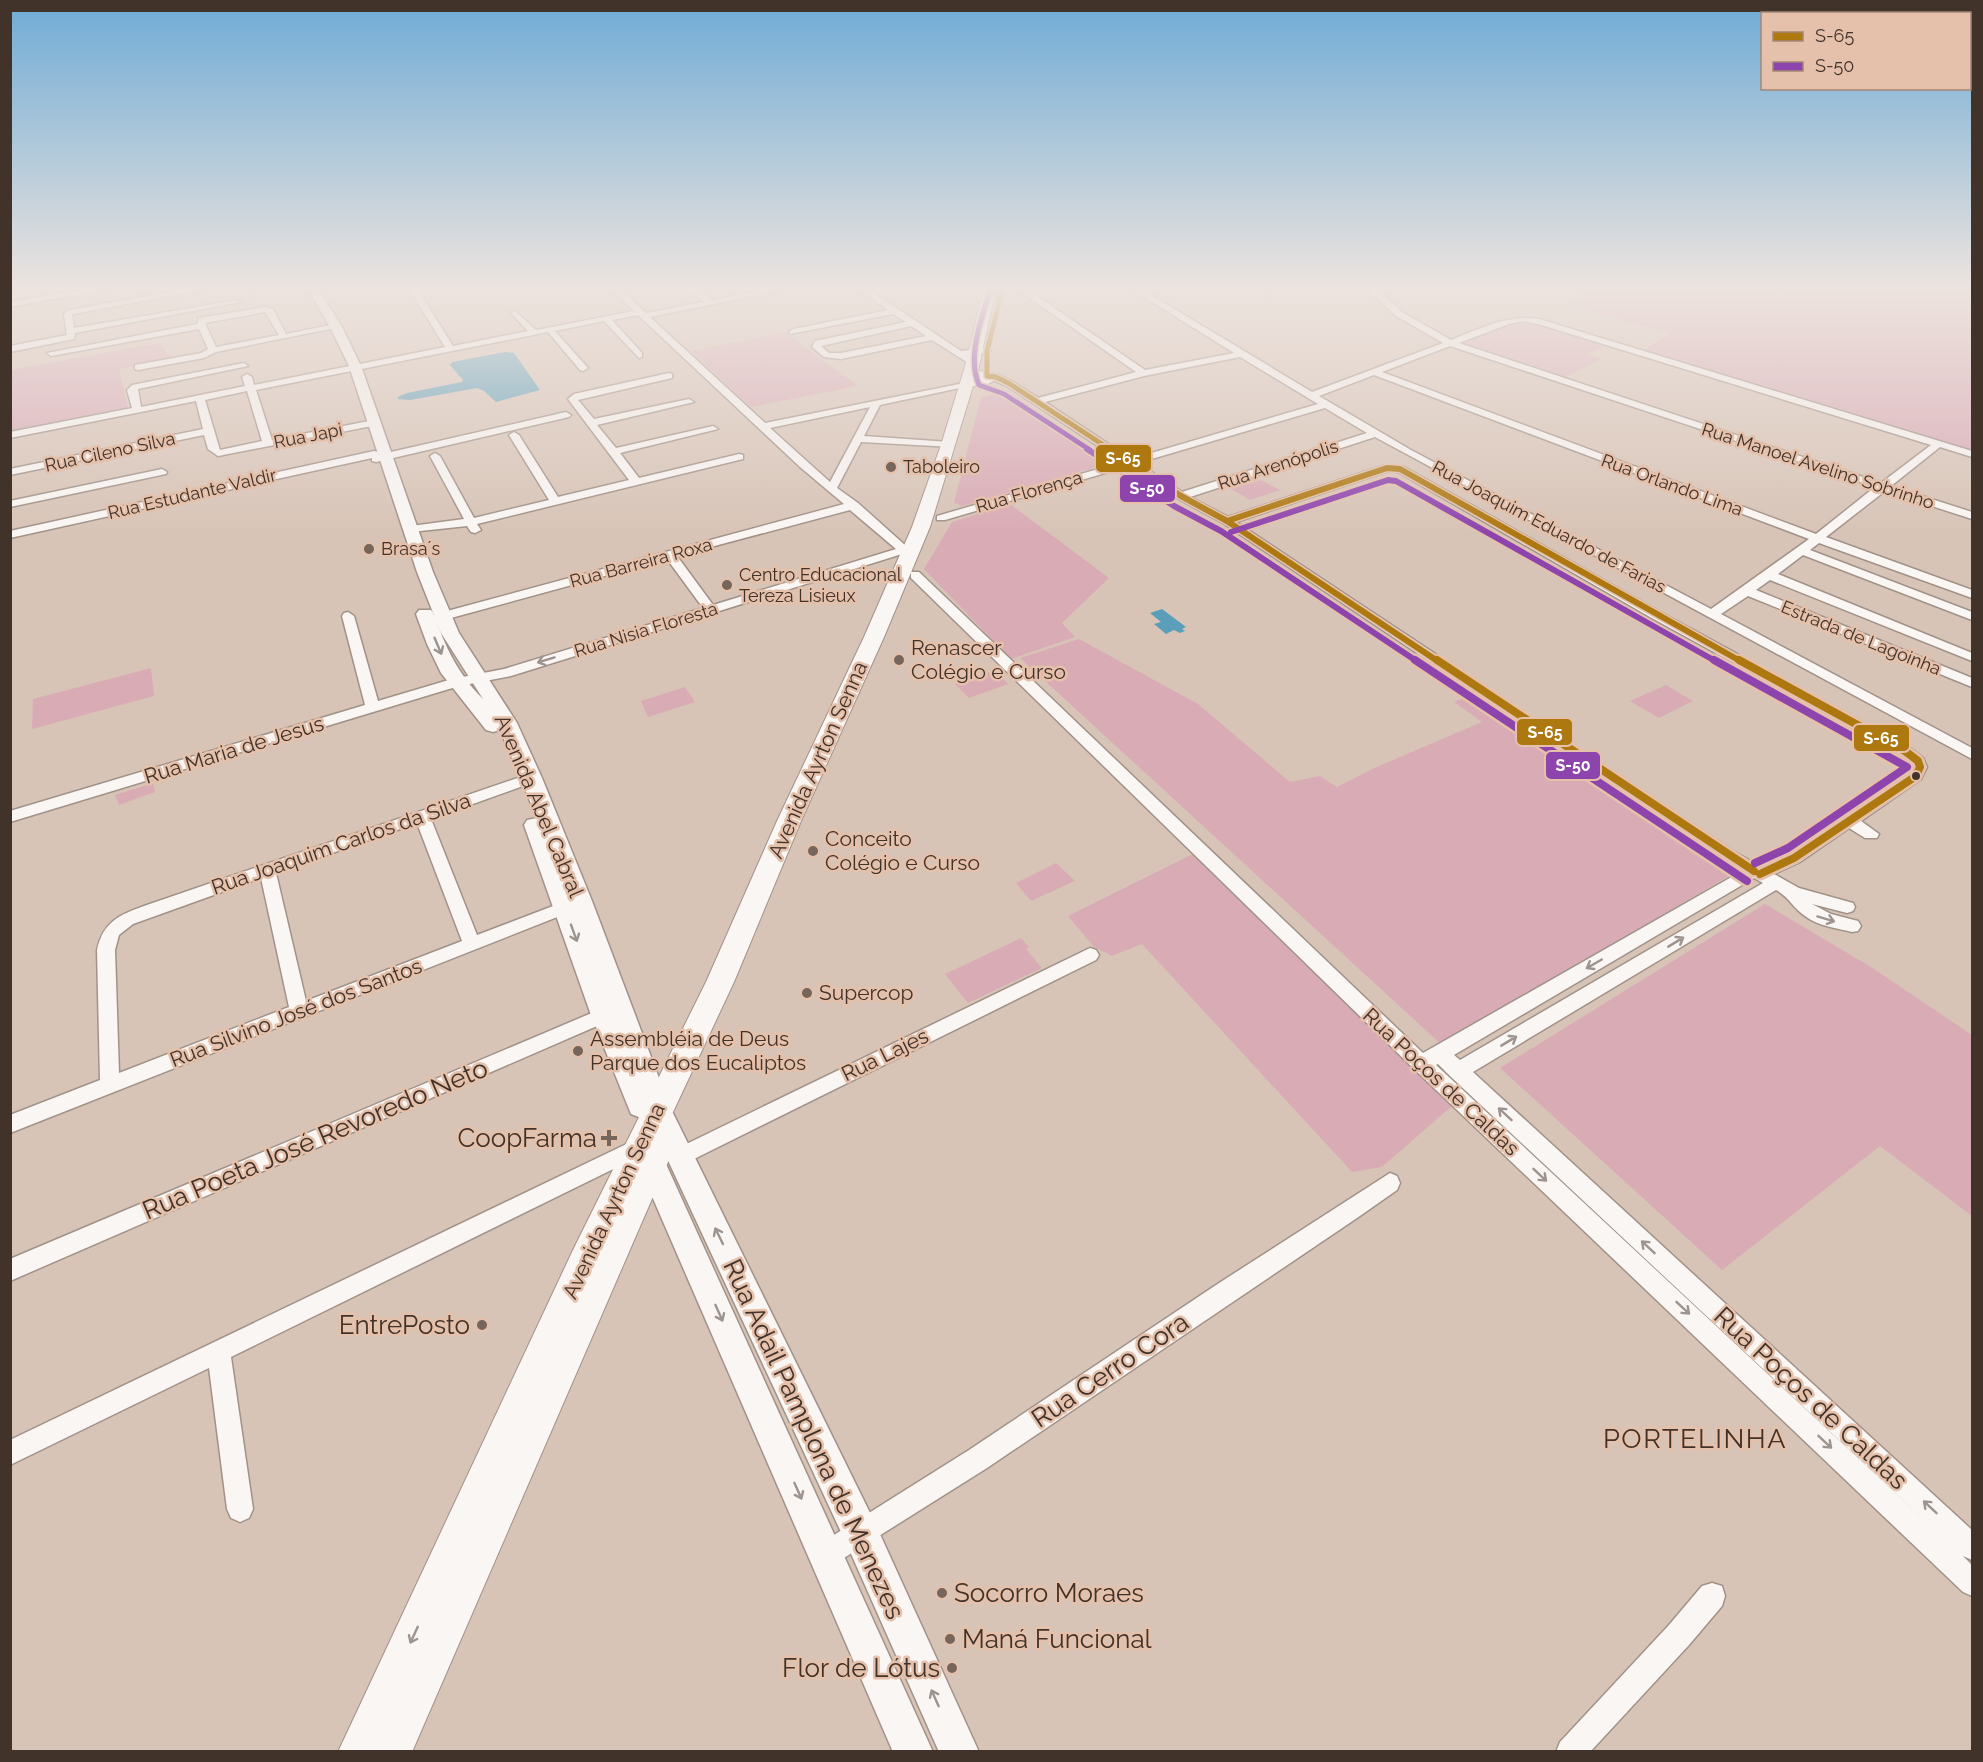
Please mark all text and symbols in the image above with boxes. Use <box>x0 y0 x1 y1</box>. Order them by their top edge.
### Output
legend <box>1761 12 1971 90</box>
text: S-65 <box>1815 25 1854 46</box>
text: S-50 <box>1815 55 1854 76</box>
street label: Rua Manoel Avelino Sobrinho <box>1699 418 1937 513</box>
street label: Rua Japi <box>272 419 344 452</box>
street label: Rua Cileno Silva <box>43 427 177 476</box>
street label: Rua Arenópolis <box>1215 435 1341 494</box>
line badge: S-65 <box>1095 444 1152 473</box>
text: S-65 <box>1105 449 1141 468</box>
street label: Rua Orlando Lima <box>1599 449 1746 520</box>
place label: Taboleiro <box>903 456 980 477</box>
street label: Rua Joaquim Eduardo de Farias <box>1429 456 1670 597</box>
marker: Taboleiro <box>884 460 898 474</box>
street label: Rua Estudante Valdir <box>106 464 279 523</box>
street label: Rua Florença <box>973 466 1084 517</box>
line badge: S-50 <box>1119 474 1176 503</box>
text: S-50 <box>1129 479 1165 498</box>
street label: Rua Barreira Roxa <box>567 533 714 592</box>
place label: Brasa´s <box>381 538 441 559</box>
marker: Brasa´s <box>362 542 376 556</box>
place label: Centro Educacional Tereza Lisieux <box>739 564 902 606</box>
marker: Centro Educacional Tereza Lisieux <box>720 578 734 592</box>
street label: Estrada de Lagoinha <box>1778 596 1944 679</box>
street label: Rua Nisia Floresta <box>572 598 720 661</box>
place label: Renascer Colégio e Curso <box>911 635 1066 684</box>
one-way arrow <box>433 636 444 655</box>
marker: Renascer Colégio e Curso <box>892 653 906 667</box>
one-way arrow <box>537 655 556 666</box>
street label: Avenida Ayrton Senna <box>763 657 872 862</box>
street label: Rua Maria de Jesus <box>141 710 327 789</box>
street label: Avenida Abel Cabral <box>490 711 589 901</box>
line badge: S-65 <box>1516 718 1573 746</box>
text: S-65 <box>1527 723 1563 742</box>
line badge: S-65 <box>1853 724 1910 752</box>
text: S-65 <box>1863 729 1899 748</box>
line badge: S-50 <box>1545 751 1601 780</box>
text: S-50 <box>1555 756 1591 775</box>
unlabelled marker <box>1910 770 1922 782</box>
street label: Rua Joaquim Carlos da Silva <box>208 787 474 900</box>
place label: Conceito Colégio e Curso <box>825 826 980 875</box>
marker: Conceito Colégio e Curso <box>806 844 820 858</box>
one-way arrow <box>1816 914 1835 925</box>
one-way arrow <box>570 923 581 942</box>
one-way arrow <box>1667 935 1684 947</box>
street label: Rua Silvino José dos Santos <box>166 953 425 1072</box>
one-way arrow <box>1586 958 1603 970</box>
place label: Supercop <box>819 980 913 1005</box>
marker: Supercop <box>800 986 814 1000</box>
street label: Rua Poços de Caldas <box>1358 1003 1525 1161</box>
street label: Rua Lajes <box>837 1023 932 1086</box>
place label: Assembléia de Deus Parque dos Eucaliptos <box>590 1026 806 1075</box>
one-way arrow <box>1500 1035 1517 1047</box>
marker: Assembléia de Deus Parque dos Eucaliptos <box>571 1044 585 1058</box>
street label: Rua Poeta José Revoredo Neto <box>138 1053 492 1225</box>
street label: Avenida Ayrton Senna <box>557 1099 670 1303</box>
one-way arrow <box>1497 1107 1512 1121</box>
place label: CoopFarma <box>457 1123 597 1153</box>
marker: CoopFarma <box>602 1131 616 1145</box>
one-way arrow <box>1533 1168 1548 1182</box>
one-way arrow <box>713 1228 725 1246</box>
one-way arrow <box>1640 1239 1655 1254</box>
street label: Rua Adail Pamplona de Menezes <box>717 1254 911 1624</box>
one-way arrow <box>1675 1301 1690 1316</box>
street label: Rua Poços de Caldas <box>1708 1301 1914 1495</box>
one-way arrow <box>713 1303 725 1321</box>
street label: Rua Cerro Cora <box>1026 1307 1194 1433</box>
place label: EntrePosto <box>339 1310 470 1340</box>
marker: EntrePosto <box>475 1318 489 1332</box>
district label: PORTELINHA <box>1603 1423 1787 1454</box>
one-way arrow <box>1817 1435 1832 1449</box>
one-way arrow <box>793 1481 805 1499</box>
one-way arrow <box>1922 1500 1937 1515</box>
place label: Socorro Moraes <box>954 1578 1144 1608</box>
marker: Socorro Moraes <box>935 1586 949 1600</box>
place label: Maná Funcional <box>962 1624 1153 1654</box>
one-way arrow <box>408 1626 420 1644</box>
marker: Maná Funcional <box>943 1632 957 1646</box>
place label: Flor de Lótus <box>782 1653 940 1683</box>
marker: Flor de Lótus <box>945 1661 959 1675</box>
one-way arrow <box>929 1690 940 1708</box>

